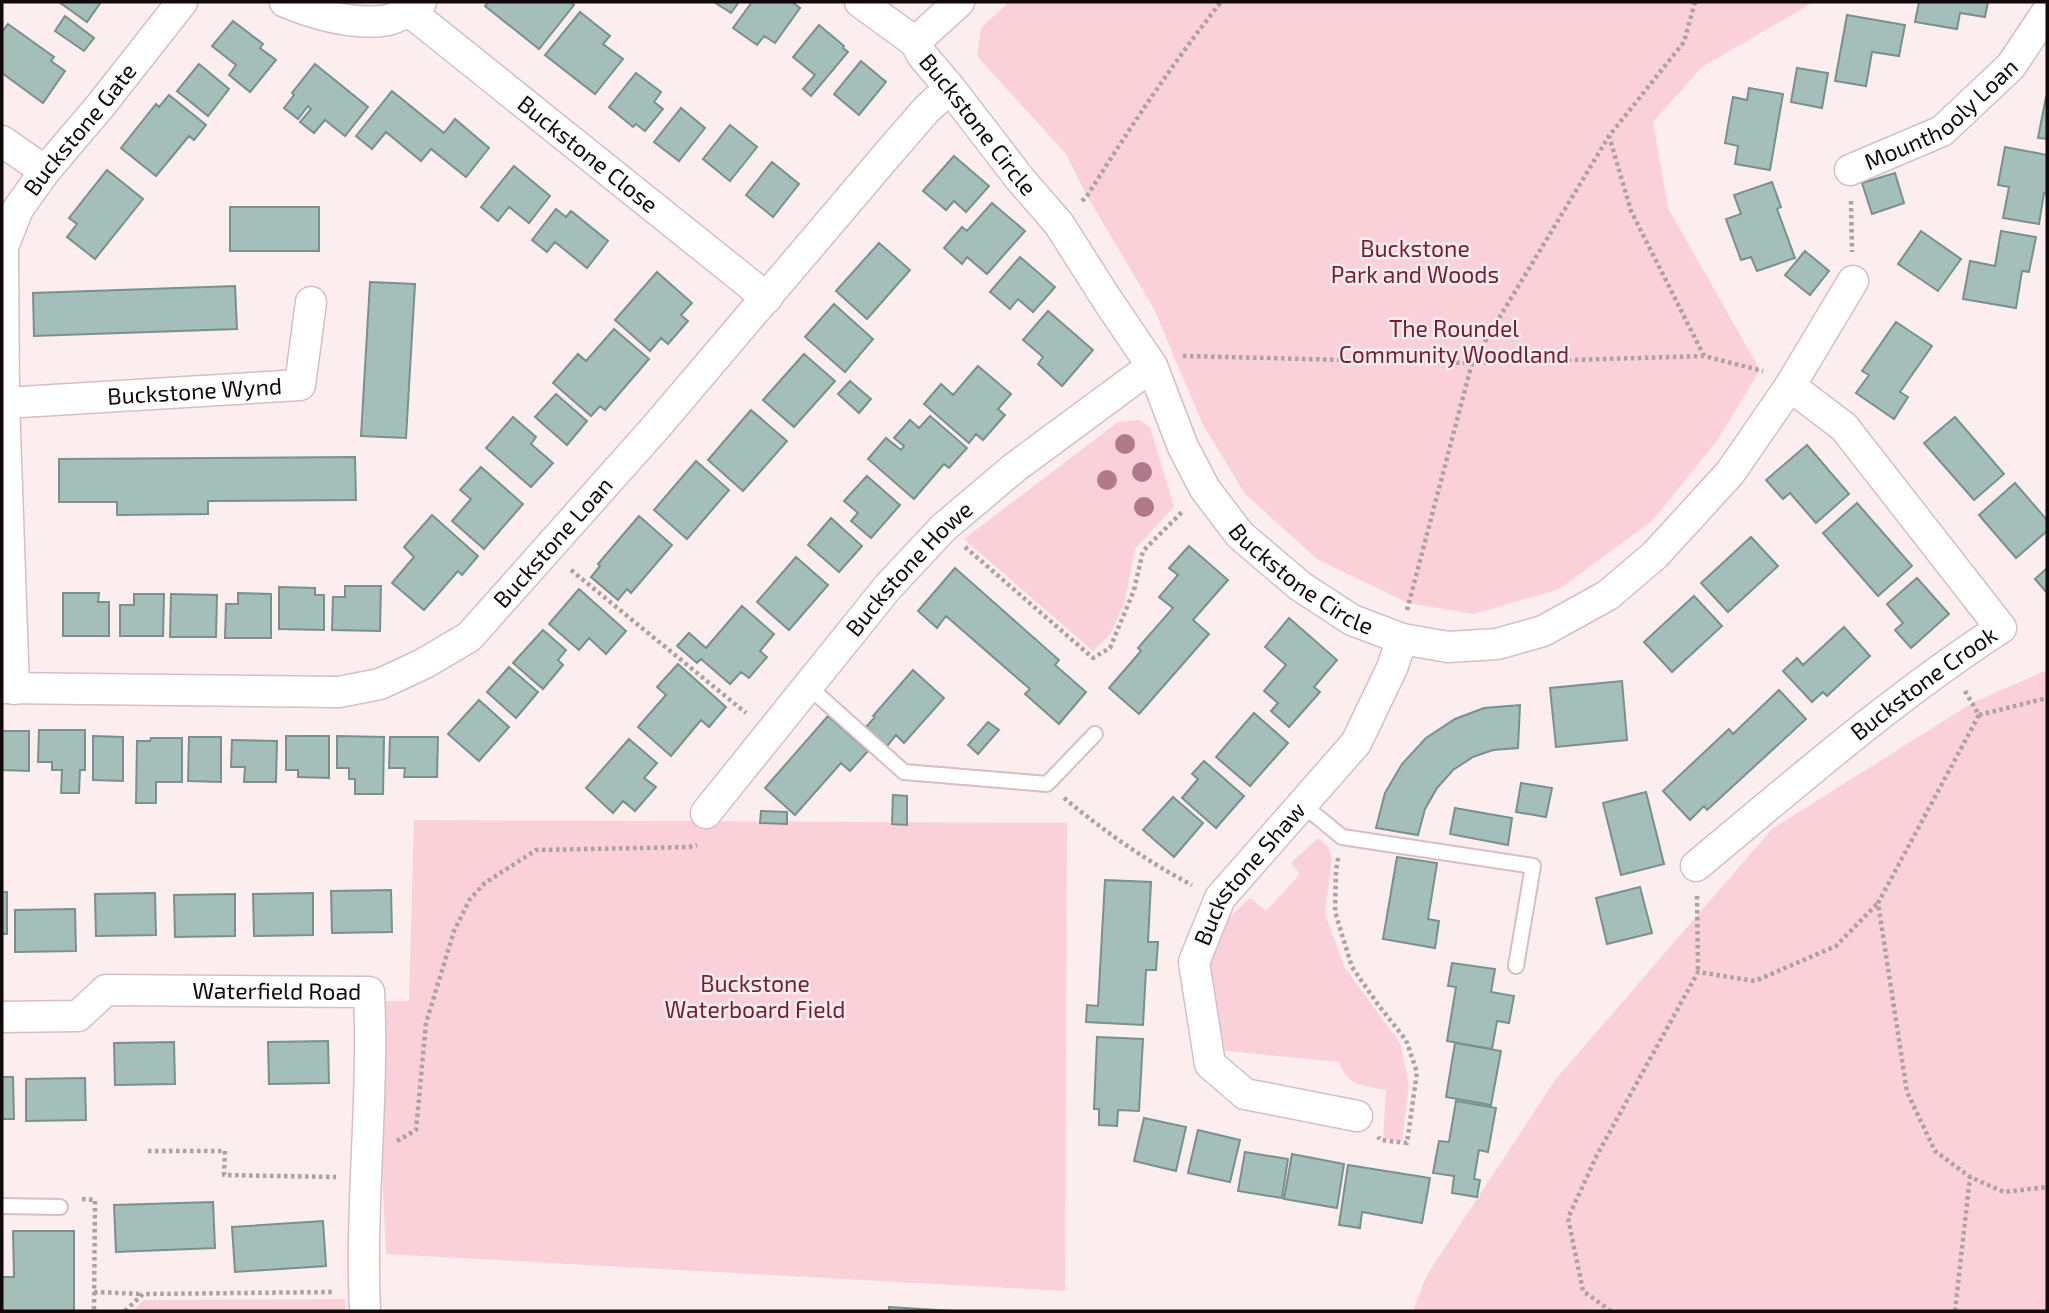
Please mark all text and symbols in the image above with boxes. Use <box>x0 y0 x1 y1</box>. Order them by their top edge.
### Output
street label: Buckstone Circle <box>914 47 1043 201</box>
street label: Mounthooly Loan <box>1860 52 2023 175</box>
street label: Buckstone Gate <box>17 57 142 201</box>
street label: Buckstone Close <box>512 89 664 218</box>
park label: Buckstone Park and Woods <box>1331 234 1499 288</box>
park label: The Roundel Community Woodland <box>1339 314 1569 368</box>
street label: Buckstone Wynd <box>106 371 283 410</box>
street label: Buckstone Loan <box>487 471 618 613</box>
street label: Buckstone Howe <box>839 494 978 641</box>
street label: Buckstone Circle <box>1223 517 1377 640</box>
street label: Buckstone Crook <box>1844 620 2002 746</box>
street label: Buckstone Shaw <box>1187 796 1311 949</box>
park label: Buckstone Waterboard Field <box>664 969 846 1023</box>
street label: Waterfield Road <box>192 976 361 1005</box>

